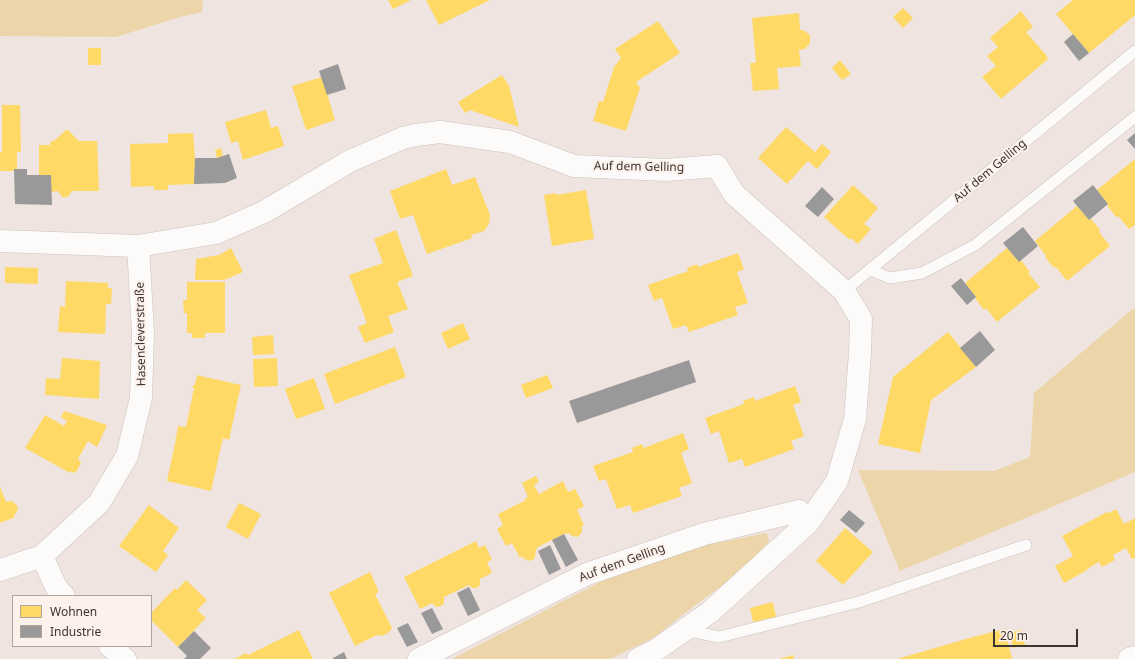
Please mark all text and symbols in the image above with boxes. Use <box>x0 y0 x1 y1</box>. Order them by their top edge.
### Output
street label: Auf dem Gelling <box>951 136 1029 206</box>
street label: Auf dem Gelling <box>594 159 684 175</box>
street label: Hasencleverstraße <box>133 282 149 386</box>
street label: Auf dem Gelling <box>577 541 667 585</box>
legend <box>12 595 152 647</box>
text: Wohnen <box>50 603 97 620</box>
scale bar <box>995 621 1080 647</box>
text: Industrie <box>50 623 101 640</box>
text: 20 m <box>1000 627 1028 644</box>

